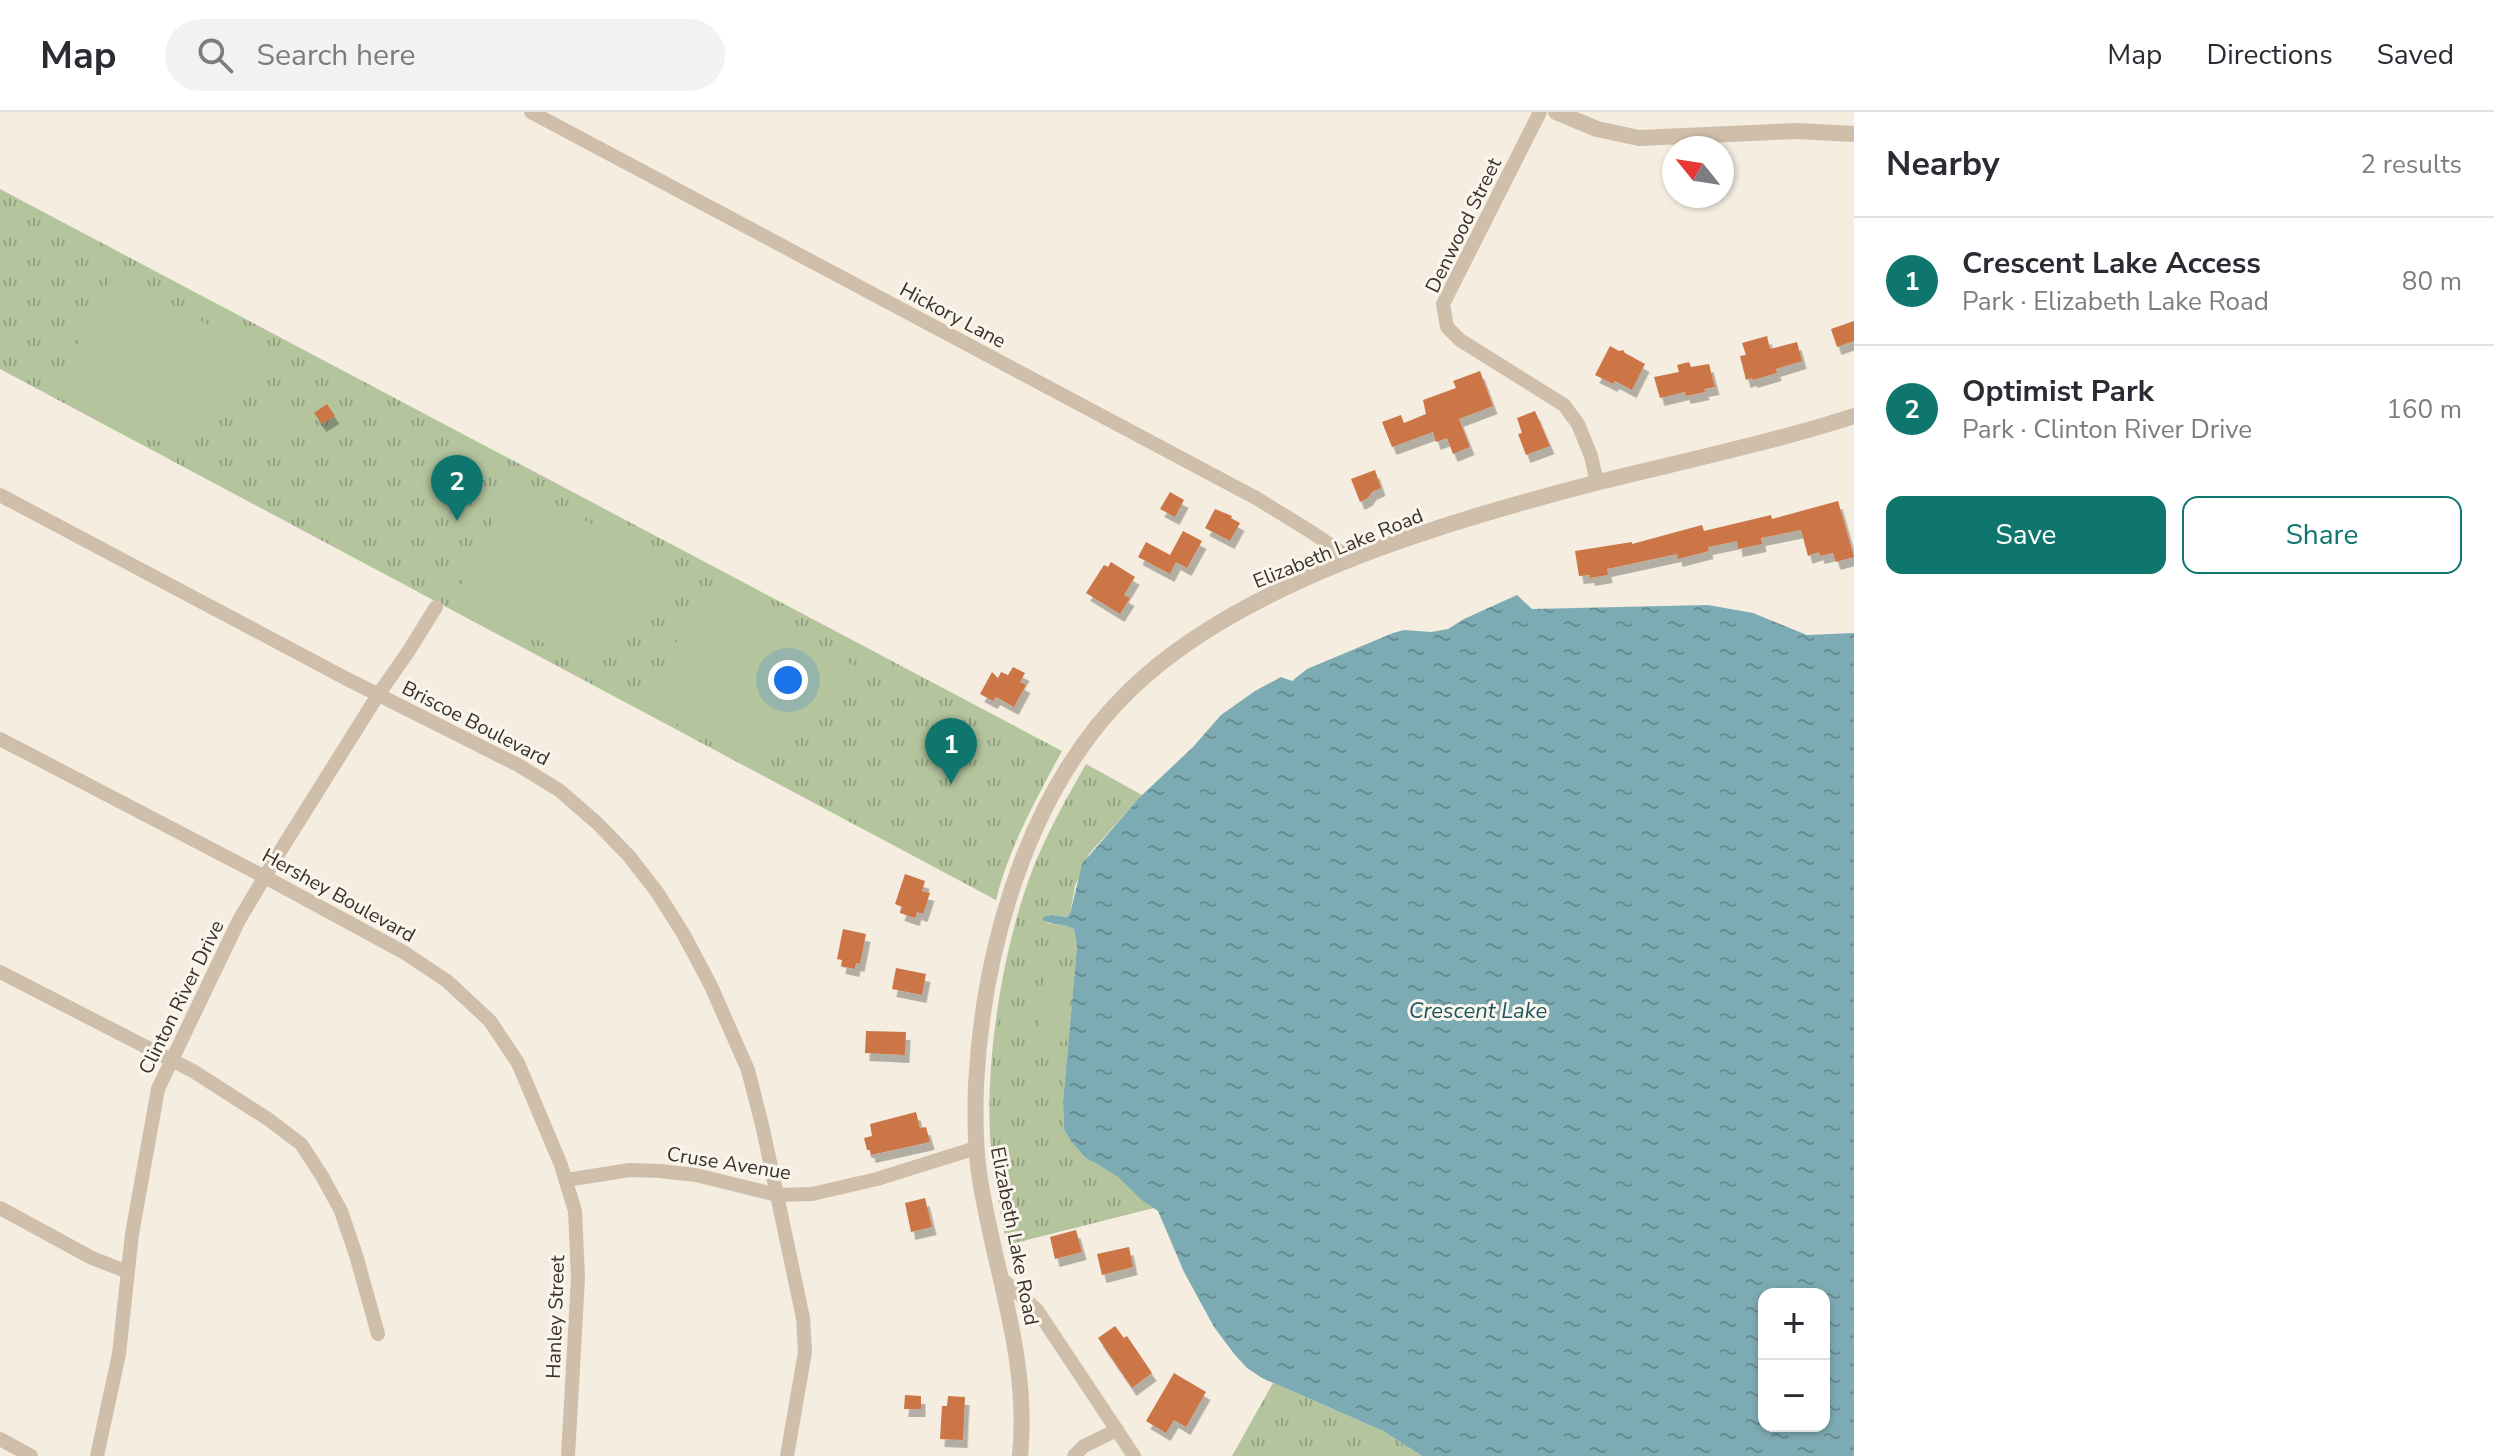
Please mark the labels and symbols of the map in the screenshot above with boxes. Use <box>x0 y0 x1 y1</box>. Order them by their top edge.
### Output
north arrow <box>1662 136 1734 208</box>
street label: Denwood Street <box>1419 152 1508 297</box>
street label: Hickory Lane <box>895 276 1011 355</box>
pin: 2 <box>431 455 483 521</box>
street label: Elizabeth Lake Road <box>1249 502 1427 595</box>
your location <box>768 660 808 700</box>
street label: Briscoe Boulevard <box>397 675 554 772</box>
pin: 1 <box>925 718 977 784</box>
street label: Hershey Boulevard <box>257 842 420 949</box>
street label: Clinton River Drive <box>132 916 231 1079</box>
water label: Crescent Lake <box>1409 996 1547 1026</box>
street label: Cruse Avenue <box>665 1140 793 1187</box>
street label: Elizabeth Lake Road <box>984 1145 1045 1328</box>
street label: Hanley Street <box>540 1254 571 1379</box>

